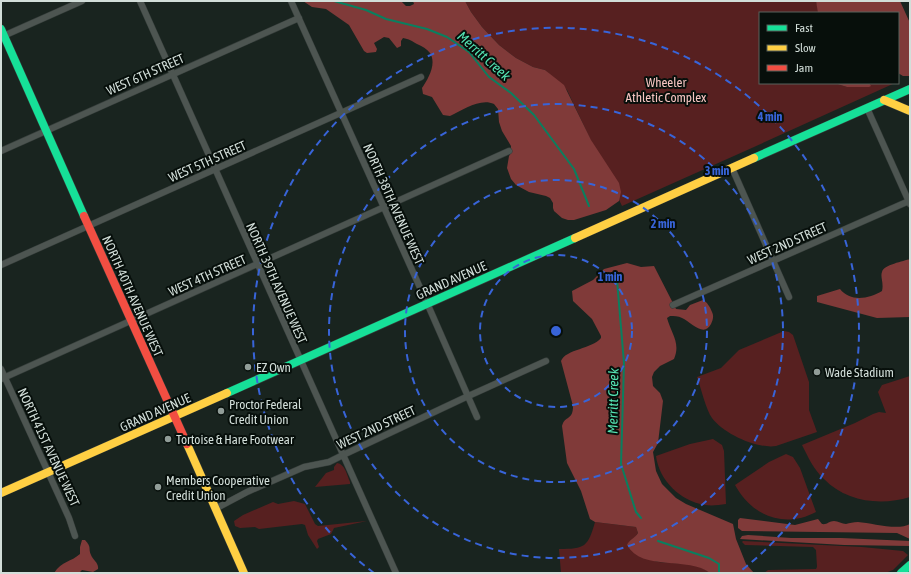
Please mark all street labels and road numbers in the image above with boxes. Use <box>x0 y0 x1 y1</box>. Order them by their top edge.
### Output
street label: WEST 6TH STREET <box>104 51 187 98</box>
street label: WEST 5TH STREET <box>166 138 249 185</box>
street label: NORTH 38TH AVENUE WEST <box>360 141 427 267</box>
street label: WEST 2ND STREET <box>745 219 829 268</box>
street label: NORTH 39TH AVENUE WEST <box>243 220 310 346</box>
street label: NORTH 40TH AVENUE WEST <box>99 233 166 359</box>
street label: WEST 4TH STREET <box>166 252 249 299</box>
street label: GRAND AVENUE <box>414 258 489 303</box>
street label: NORTH 41ST AVENUE WEST <box>15 386 83 509</box>
street label: GRAND AVENUE <box>118 390 193 435</box>
street label: WEST 2ND STREET <box>334 403 418 452</box>

